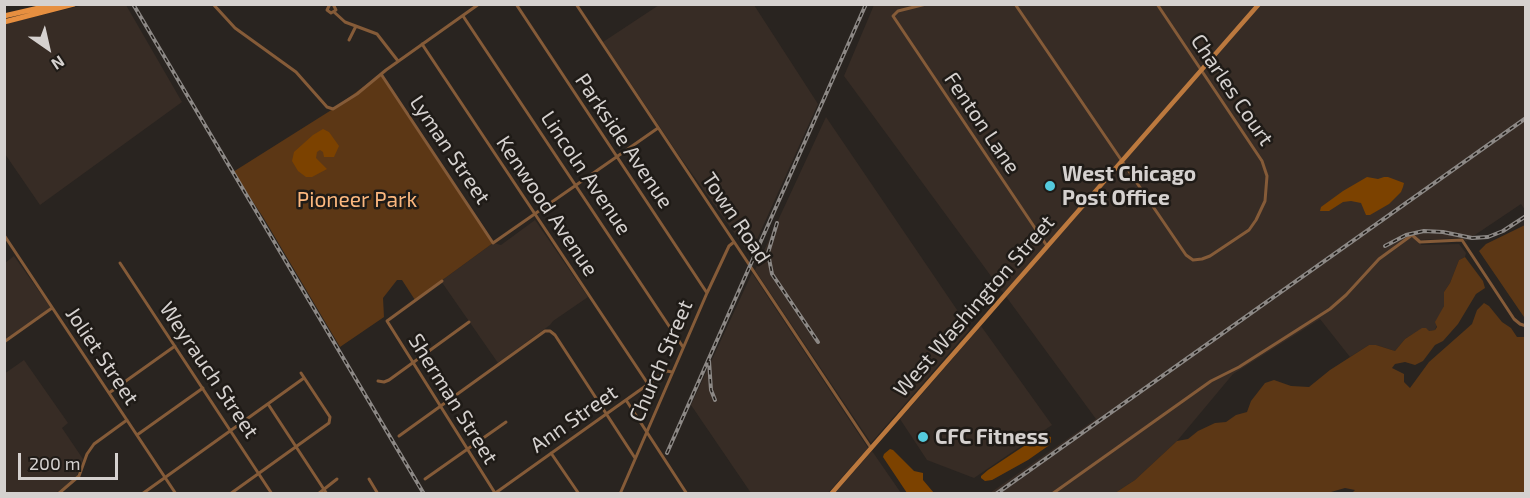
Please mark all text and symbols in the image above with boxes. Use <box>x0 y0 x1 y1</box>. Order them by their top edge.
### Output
north arrow <box>18 18 78 78</box>
street label: Charles Court <box>1185 29 1279 151</box>
text: N <box>48 52 68 74</box>
street label: Fenton Lane <box>939 67 1025 179</box>
street label: Parkside Avenue <box>570 69 678 213</box>
street label: Lyman Street <box>404 91 496 209</box>
street label: Lincoln Avenue <box>535 106 637 240</box>
street label: Kenwood Avenue <box>491 131 603 281</box>
place label: West Chicago Post Office <box>1062 161 1196 211</box>
street label: Town Road <box>696 168 776 268</box>
marker: West Chicago Post Office <box>1043 179 1057 193</box>
park label: Pioneer Park <box>297 187 417 213</box>
street label: West Washington Street <box>888 210 1060 402</box>
street label: Church Street <box>624 296 698 426</box>
street label: Weyrauch Street <box>154 297 264 443</box>
street label: Joliet Street <box>60 302 144 410</box>
street label: Sherman Street <box>403 329 503 469</box>
street label: Ann Street <box>526 380 622 458</box>
place label: CFC Fitness <box>935 424 1049 450</box>
marker: CFC Fitness <box>916 430 930 444</box>
scale bar <box>21 441 122 479</box>
text: 200 m <box>29 452 81 474</box>

